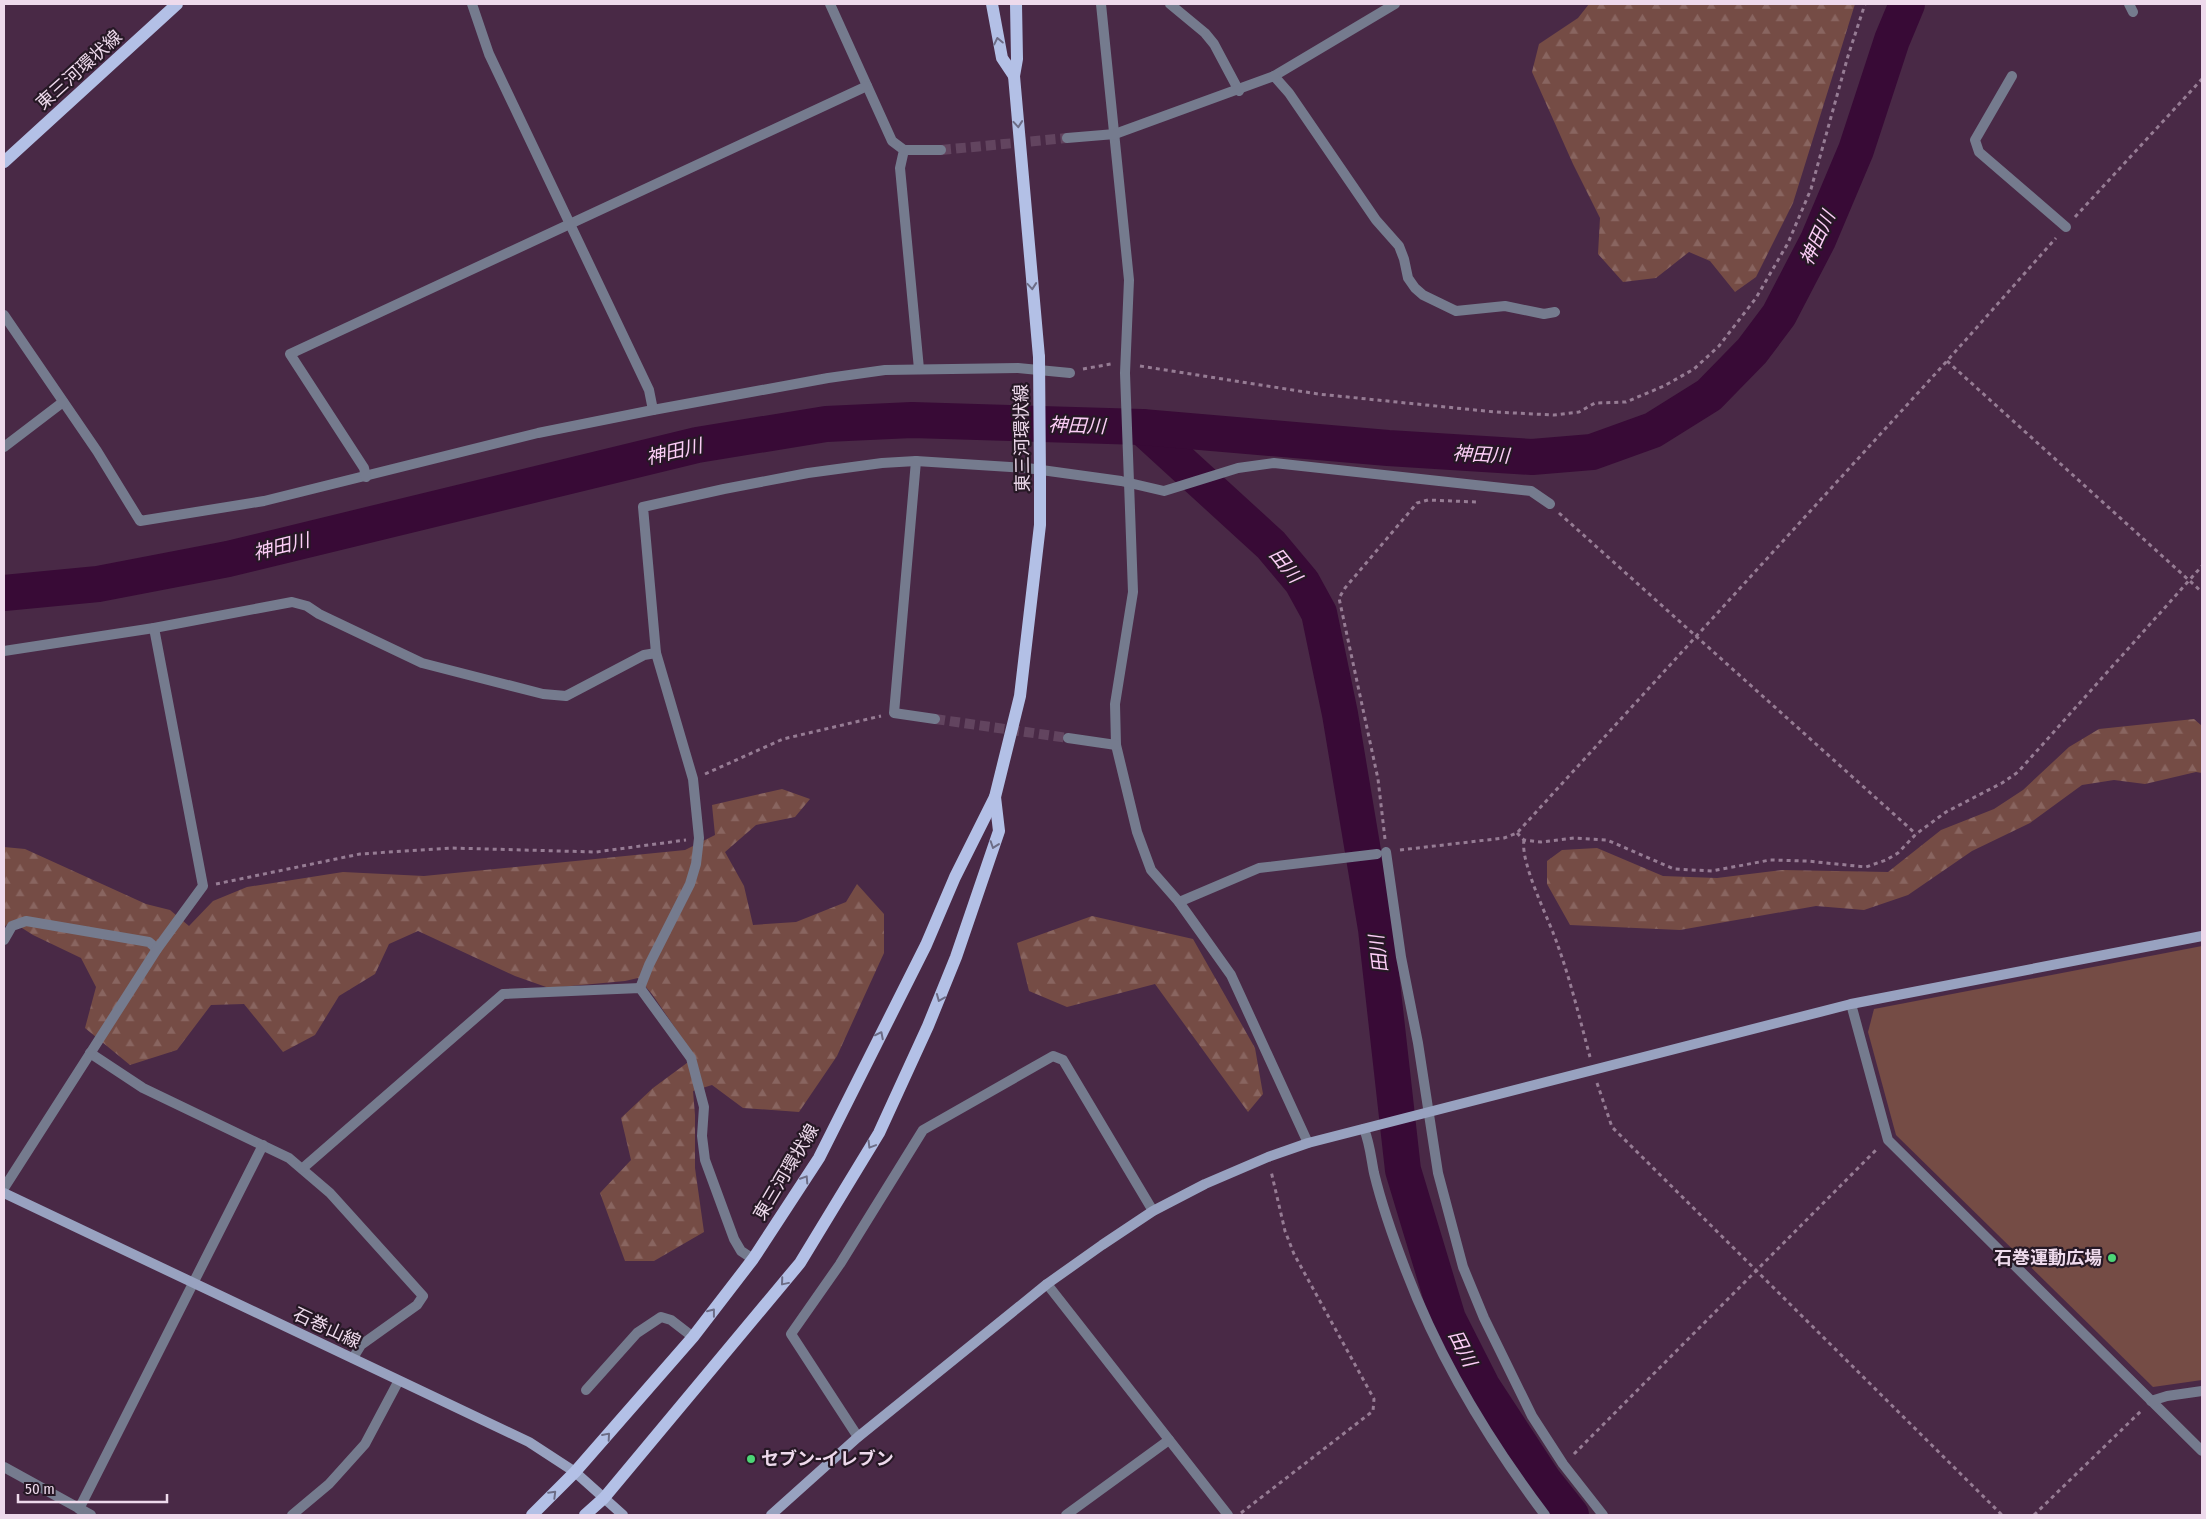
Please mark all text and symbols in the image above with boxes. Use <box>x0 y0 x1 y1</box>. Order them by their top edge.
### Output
street label: 東三河環状線 <box>32 26 126 114</box>
one-way arrow <box>993 37 1004 46</box>
one-way arrow <box>1012 121 1023 129</box>
water label: 神田川 <box>1795 206 1841 269</box>
one-way arrow <box>1027 283 1038 291</box>
street label: 東三河環状線 <box>1010 384 1034 492</box>
water label: 神田川 <box>1048 413 1108 438</box>
water label: 神田川 <box>644 433 706 469</box>
water label: 神田川 <box>1452 442 1512 468</box>
water label: 神田川 <box>251 528 313 565</box>
water label: 田川 <box>1265 543 1308 589</box>
one-way arrow <box>990 840 1000 849</box>
water label: 田川 <box>1365 932 1392 974</box>
one-way arrow <box>935 993 946 1002</box>
one-way arrow <box>874 1031 884 1040</box>
street label: 東三河環状線 <box>749 1120 823 1224</box>
one-way arrow <box>868 1140 878 1149</box>
one-way arrow <box>799 1175 808 1185</box>
place label: 石巻運動広場 <box>1994 1247 2102 1269</box>
marker: 石巻運動広場 <box>2106 1252 2118 1264</box>
one-way arrow <box>781 1276 789 1285</box>
street label: 石巻山線 <box>290 1303 364 1353</box>
one-way arrow <box>706 1308 715 1318</box>
water label: 田川 <box>1444 1326 1482 1372</box>
one-way arrow <box>601 1432 610 1441</box>
place label: セブン-イレブン <box>761 1448 894 1470</box>
marker: セブン-イレブン <box>745 1453 757 1465</box>
scale bar <box>18 1472 166 1504</box>
text: 50 m <box>25 1480 55 1498</box>
one-way arrow <box>547 1491 556 1500</box>

